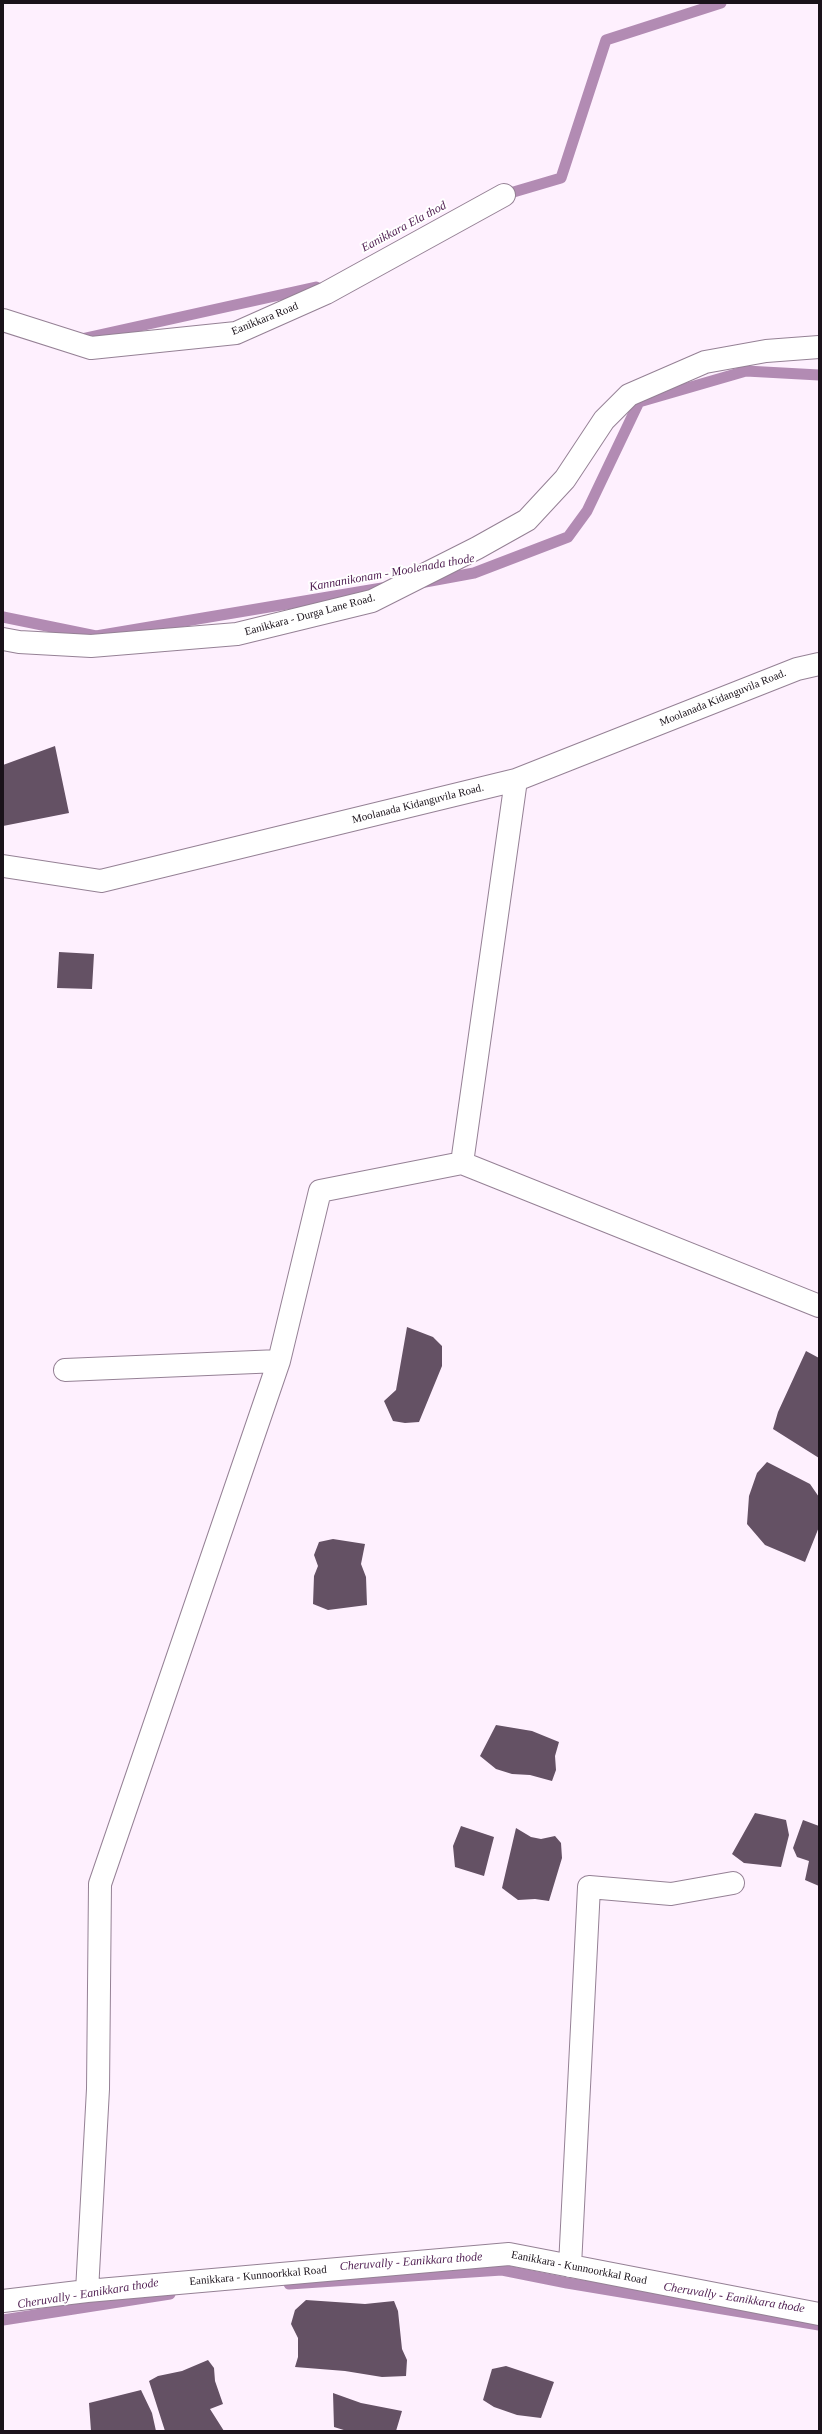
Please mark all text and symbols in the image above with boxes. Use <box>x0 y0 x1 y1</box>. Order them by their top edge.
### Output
water label: Eanikkara Ela thod <box>359 199 449 255</box>
street label: Eanikkara Road <box>230 300 300 338</box>
water label: Kannanikonam - Moolenada thode <box>308 551 476 595</box>
street label: Eanikkara - Durga Lane Road. <box>243 591 377 639</box>
street label: Moolanada Kidanguvila Road. <box>658 667 788 729</box>
street label: Moolanada Kidanguvila Road. <box>351 781 485 827</box>
street label: Eanikkara - Kunnoorkkal Road <box>510 2248 648 2288</box>
water label: Cheruvally - Eanikkara thode <box>339 2250 483 2274</box>
street label: Eanikkara - Kunnoorkkal Road <box>189 2263 327 2289</box>
water label: Cheruvally - Eanikkara thode <box>16 2276 160 2312</box>
water label: Cheruvally - Eanikkara thode <box>662 2280 806 2316</box>

